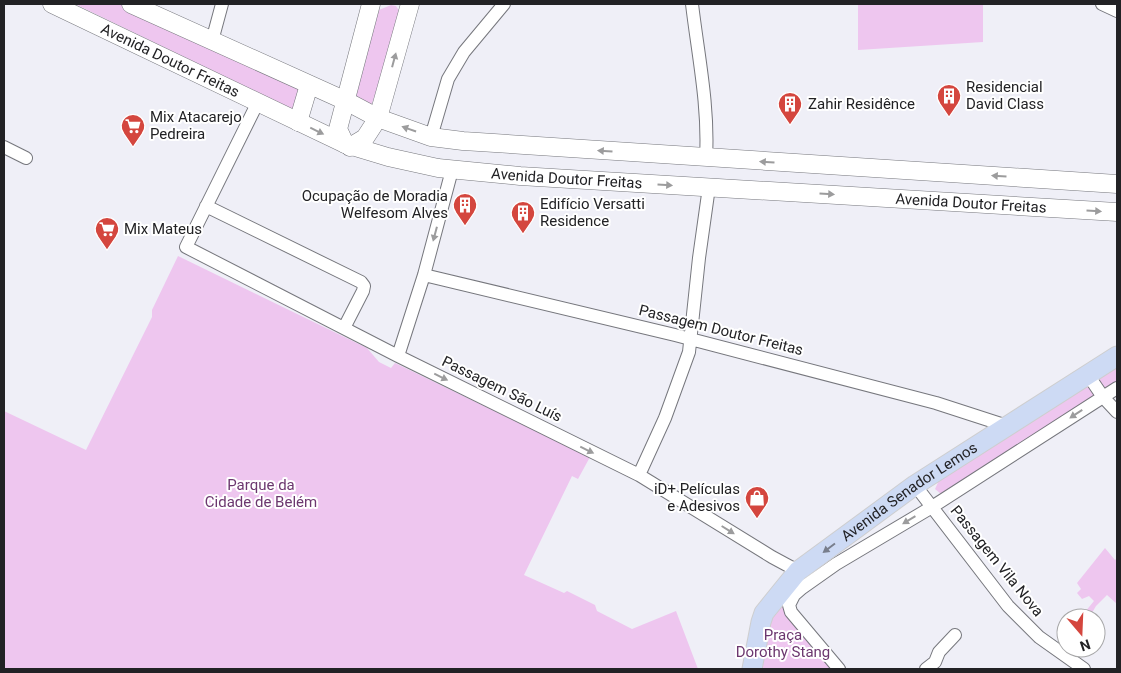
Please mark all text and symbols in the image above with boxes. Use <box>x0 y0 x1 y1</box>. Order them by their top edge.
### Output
street label: Avenida Doutor Freitas <box>98 20 242 101</box>
one-way arrow <box>390 52 398 67</box>
place label: Residencial David Class <box>966 78 1044 113</box>
building icon: Residencial David Class <box>936 83 962 117</box>
building icon: Zahir Residênce <box>777 91 803 125</box>
place label: Zahir Residênce <box>808 95 915 113</box>
place label: Mix Atacarejo Pedreira <box>150 108 242 143</box>
supermarket icon: Mix Atacarejo Pedreira <box>120 113 146 147</box>
one-way arrow <box>401 125 416 133</box>
one-way arrow <box>310 127 324 135</box>
one-way arrow <box>596 146 612 154</box>
one-way arrow <box>758 157 774 165</box>
street label: Avenida Doutor Freitas <box>490 164 643 192</box>
one-way arrow <box>990 171 1006 179</box>
one-way arrow <box>657 181 673 189</box>
place label: Ocupação de Moradia Welfesom Alves <box>302 187 448 222</box>
street label: Avenida Doutor Freitas <box>895 190 1047 217</box>
one-way arrow <box>819 191 835 199</box>
building icon: Ocupação de Moradia Welfesom Alves <box>452 192 478 226</box>
place label: Edifício Versatti Residence <box>540 195 645 230</box>
building icon: Edifício Versatti Residence <box>510 200 536 234</box>
one-way arrow <box>1086 207 1102 215</box>
supermarket icon: Mix Mateus <box>94 216 120 250</box>
place label: Mix Mateus <box>124 220 202 238</box>
one-way arrow <box>431 227 439 242</box>
street label: Passagem Doutor Freitas <box>637 301 805 359</box>
street label: Passagem São Luís <box>439 352 565 426</box>
one-way arrow <box>434 373 448 381</box>
one-way arrow <box>1070 410 1083 419</box>
street label: Avenida Senador Lemos <box>838 439 981 545</box>
one-way arrow <box>580 446 594 454</box>
park label: Parque da Cidade de Belém <box>205 476 317 511</box>
place label: iD+ Películas e Adesivos <box>654 480 740 515</box>
shop icon: iD+ Películas e Adesivos <box>744 485 770 519</box>
street label: Passagem Vila Nova <box>947 502 1047 620</box>
one-way arrow <box>902 516 917 524</box>
one-way arrow <box>722 525 735 534</box>
one-way arrow <box>823 542 836 553</box>
north arrow <box>1056 608 1106 658</box>
park label: Praça Dorothy Stang <box>736 626 830 661</box>
text: N <box>1078 636 1093 654</box>

